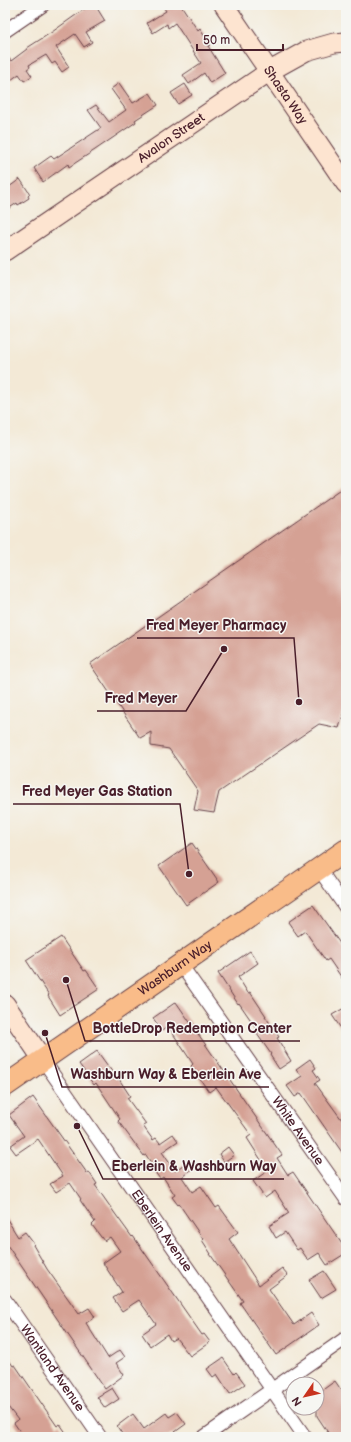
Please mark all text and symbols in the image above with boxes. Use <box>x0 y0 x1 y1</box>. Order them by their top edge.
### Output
scale bar <box>197 26 283 52</box>
text: 50 m <box>203 33 230 48</box>
street label: Shasta Way <box>260 63 311 127</box>
street label: Avalon Street <box>135 110 208 166</box>
callout: Fred Meyer Pharmacy <box>137 612 294 638</box>
text: Fred Meyer Pharmacy <box>146 617 287 634</box>
callout: Fred Meyer <box>97 685 186 711</box>
text: Fred Meyer <box>105 690 178 707</box>
callout: Fred Meyer Gas Station <box>13 778 180 804</box>
text: Fred Meyer Gas Station <box>22 783 172 800</box>
street label: Washburn Way <box>135 937 215 999</box>
callout: BottleDrop Redemption Center <box>85 1015 300 1041</box>
text: BottleDrop Redemption Center <box>93 1020 292 1037</box>
callout: Washburn Way & Eberlein Ave <box>62 1061 269 1087</box>
text: Washburn Way & Eberlein Ave <box>71 1066 261 1083</box>
street label: White Avenue <box>268 1094 328 1168</box>
callout: Eberlein & Washburn Way <box>103 1153 284 1179</box>
text: Eberlein & Washburn Way <box>112 1158 277 1175</box>
street label: Eberlein Avenue <box>128 1187 196 1275</box>
street label: Wantland Avenue <box>17 1322 88 1415</box>
north arrow <box>285 1376 325 1416</box>
text: N <box>289 1394 305 1408</box>

